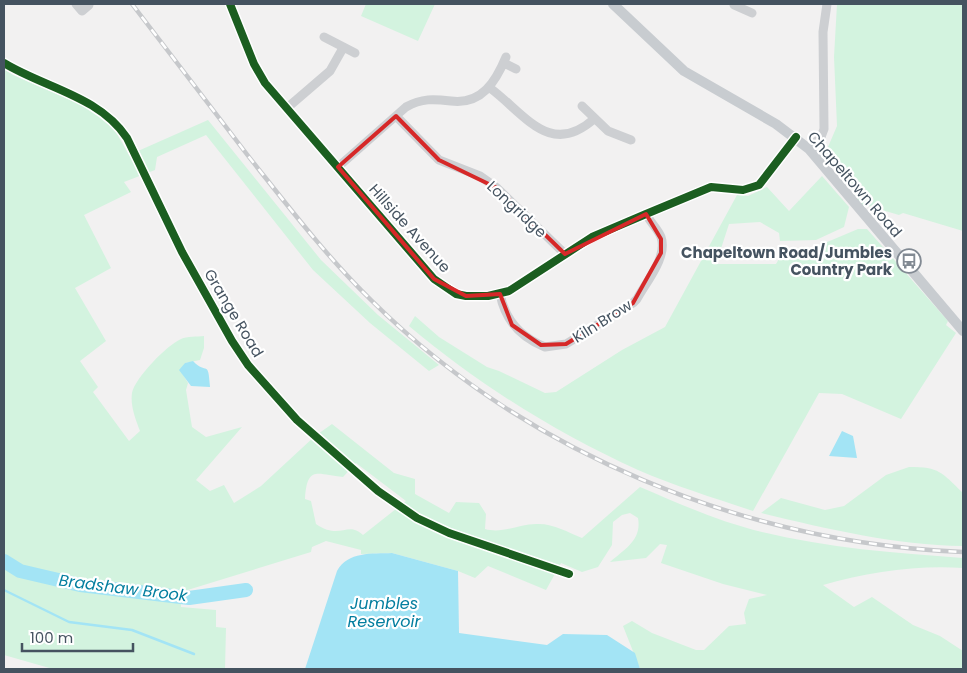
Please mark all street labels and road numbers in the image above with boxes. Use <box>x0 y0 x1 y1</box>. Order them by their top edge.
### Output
street label: Chapeltown Road <box>803 126 907 242</box>
street label: Longridge <box>483 176 551 242</box>
street label: Hillside Avenue <box>364 179 456 277</box>
street label: Grange Road <box>199 265 269 361</box>
street label: Kiln Brow <box>568 294 636 348</box>

